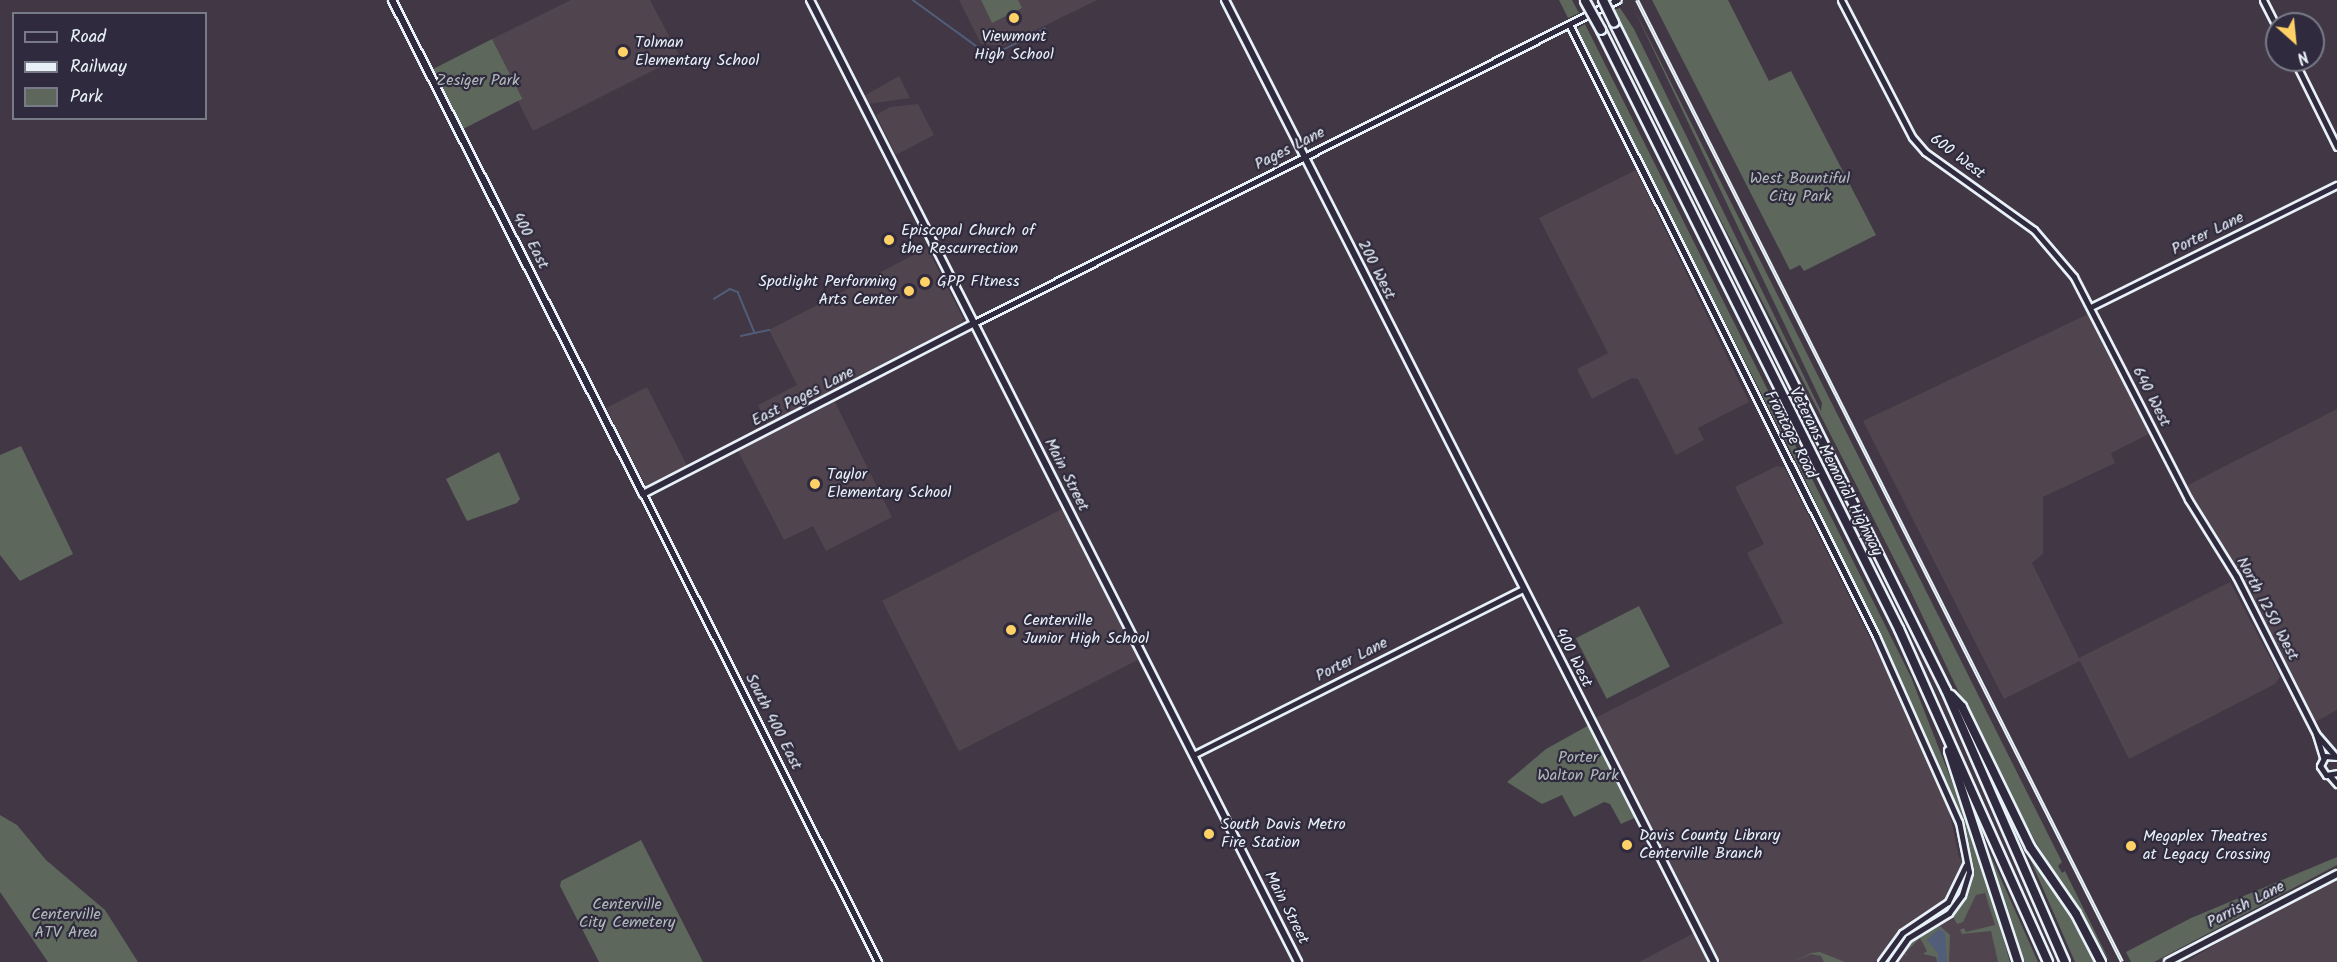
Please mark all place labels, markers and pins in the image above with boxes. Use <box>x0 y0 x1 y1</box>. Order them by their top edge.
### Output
marker: Viewmont High School <box>1007 11 1021 25</box>
place label: Viewmont High School <box>974 27 1054 65</box>
place label: Tolman Elementary School <box>635 33 759 71</box>
marker: Tolman Elementary School <box>616 45 630 59</box>
place label: Episcopal Church of the Rescurrection <box>901 221 1035 259</box>
marker: Episcopal Church of the Rescurrection <box>882 233 896 247</box>
place label: Spotlight Performing Arts Center <box>758 272 897 310</box>
place label: GPP FItness <box>937 272 1019 292</box>
marker: GPP FItness <box>918 275 932 289</box>
marker: Spotlight Performing Arts Center <box>902 284 916 298</box>
place label: Taylor Elementary School <box>827 465 951 503</box>
marker: Taylor Elementary School <box>808 477 822 491</box>
place label: Centerville Junior High School <box>1023 611 1149 649</box>
marker: Centerville Junior High School <box>1004 623 1018 637</box>
place label: South Davis Metro Fire Station <box>1221 815 1346 853</box>
place label: Davis County Library Centerville Branch <box>1639 826 1780 864</box>
marker: South Davis Metro Fire Station <box>1202 827 1216 841</box>
place label: Megaplex Theatres at Legacy Crossing <box>2143 827 2271 865</box>
marker: Davis County Library Centerville Branch <box>1620 838 1634 852</box>
marker: Megaplex Theatres at Legacy Crossing <box>2124 839 2138 853</box>

